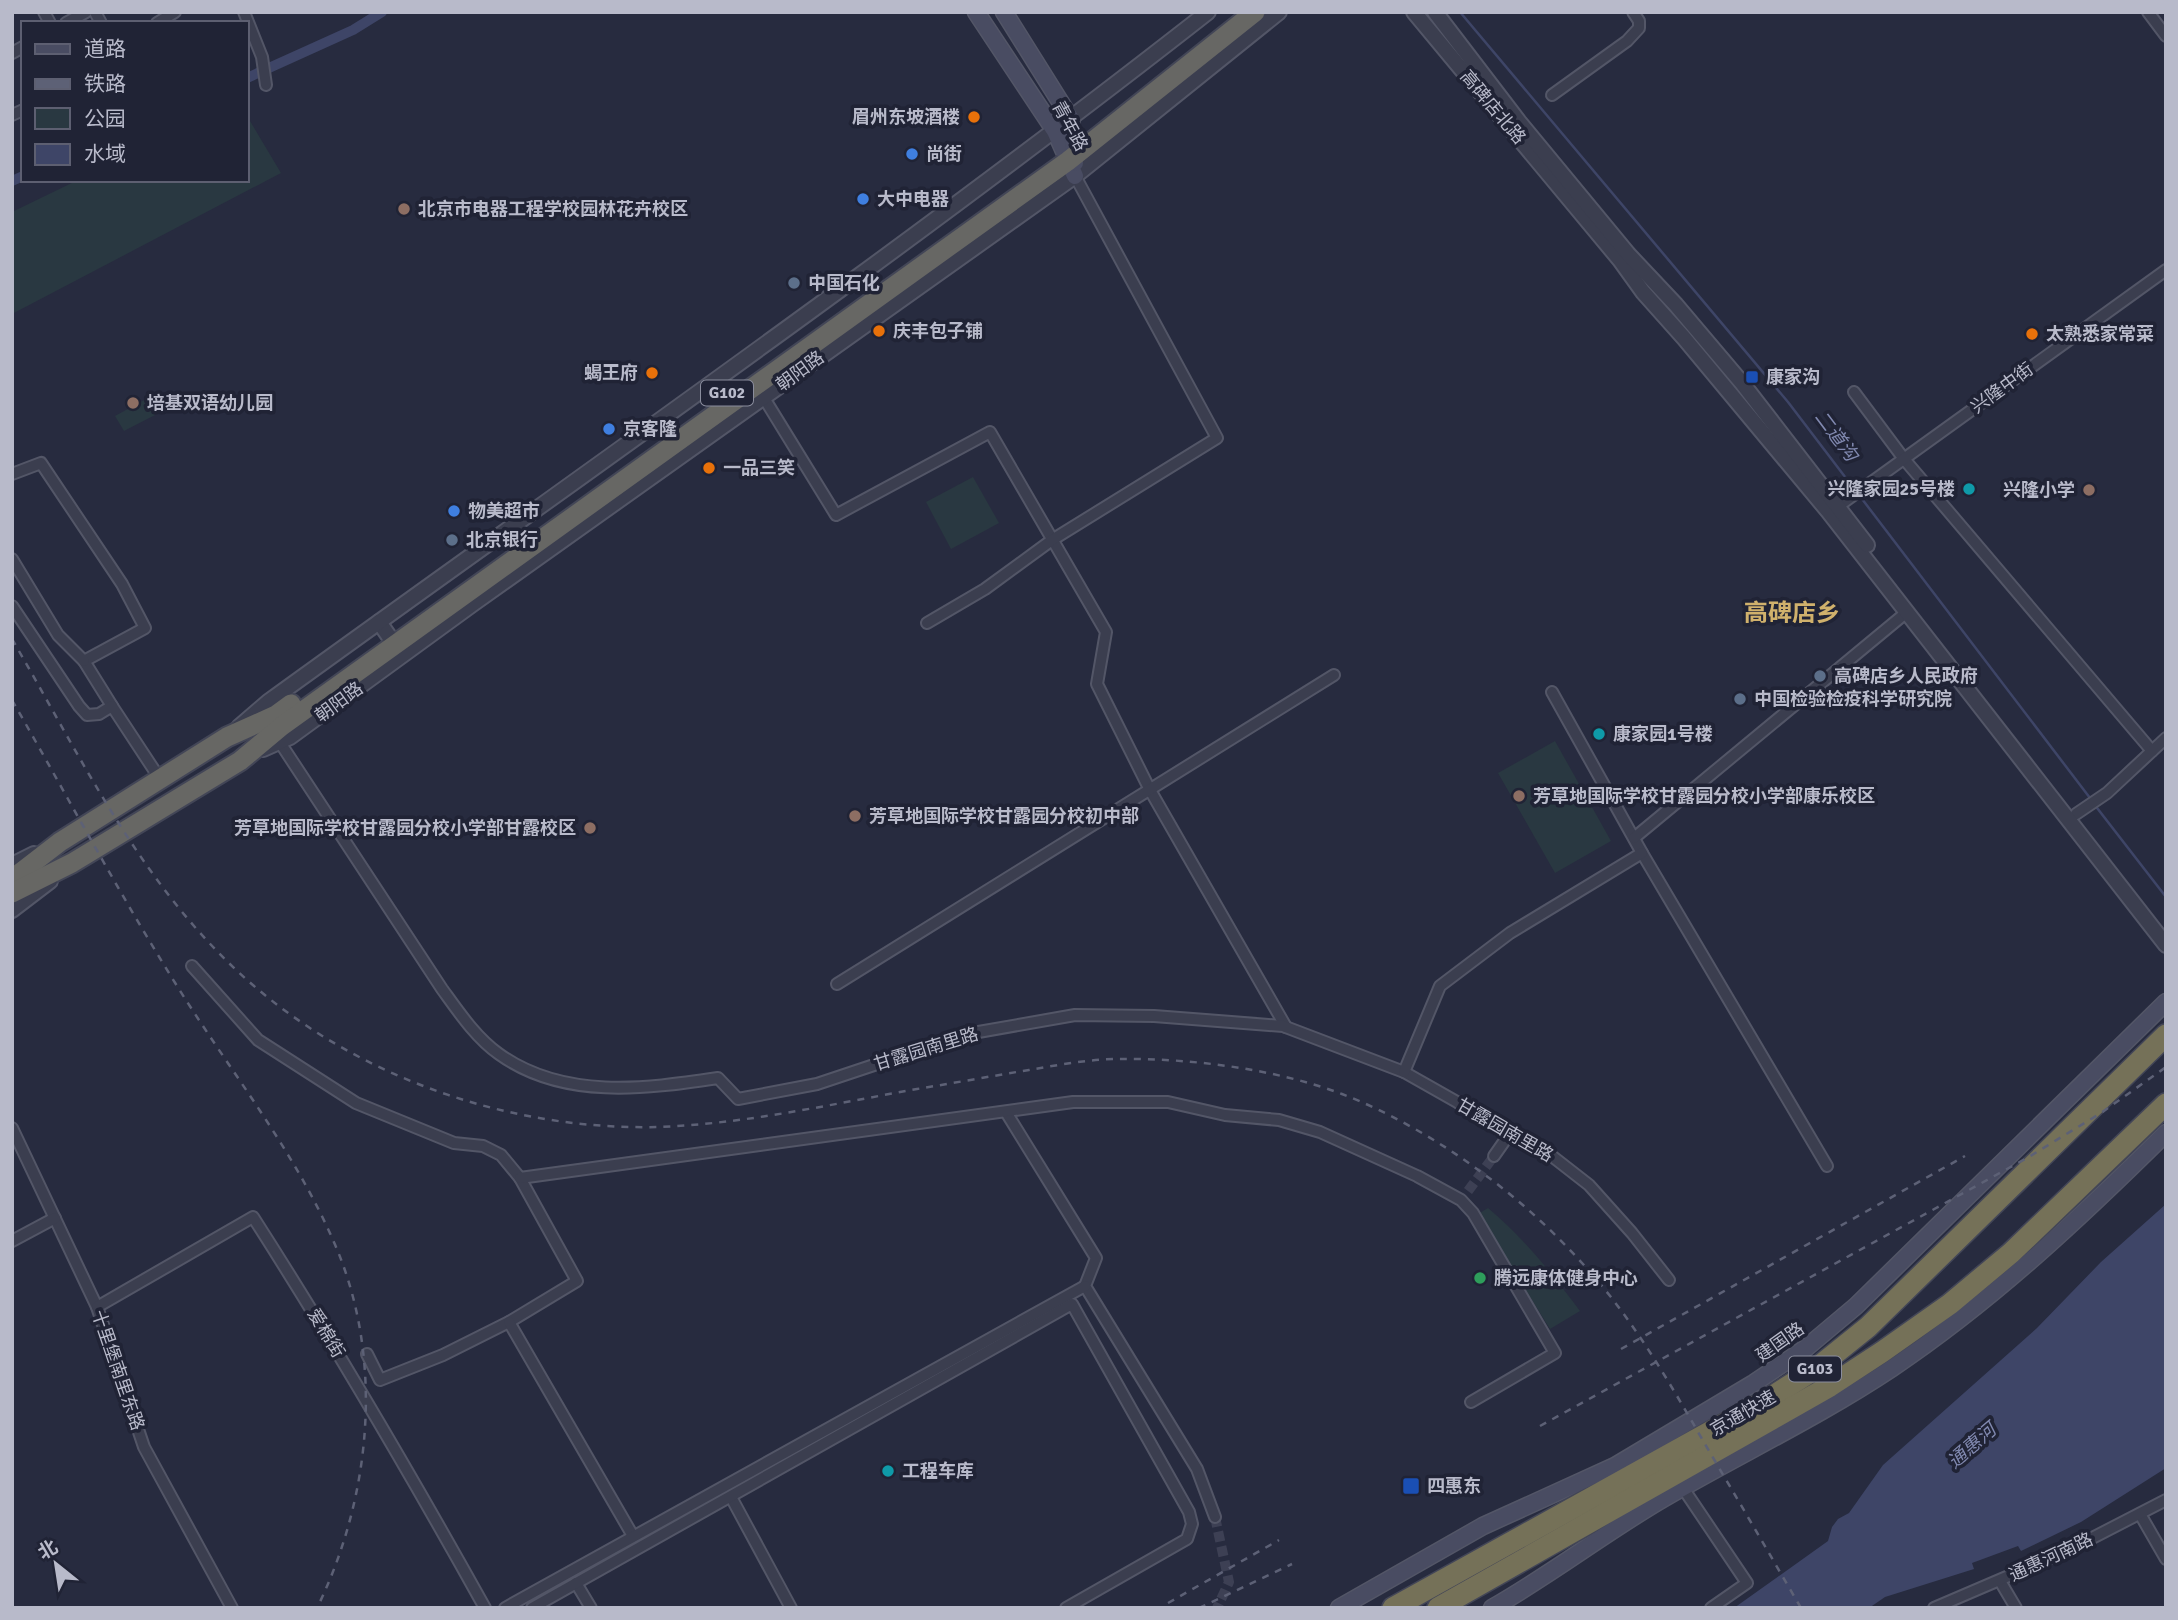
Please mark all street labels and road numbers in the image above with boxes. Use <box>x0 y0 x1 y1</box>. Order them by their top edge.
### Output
street label: 高碑店北路 <box>1456 65 1530 149</box>
street label: 青年路 <box>1047 97 1093 155</box>
street label: 朝阳路 <box>772 346 828 396</box>
street label: 兴隆中街 <box>1966 358 2038 418</box>
road number: G102 <box>701 380 753 406</box>
street label: 朝阳路 <box>311 677 367 727</box>
street label: 甘露园南里路 <box>871 1023 981 1075</box>
street label: 甘露园南里路 <box>1453 1093 1557 1167</box>
street label: 爱棉街 <box>303 1304 349 1362</box>
street label: 十里堡南里东路 <box>87 1307 149 1433</box>
street label: 建国路 <box>1752 1318 1808 1366</box>
road number: G103 <box>1789 1357 1841 1382</box>
street label: 京通快速 <box>1706 1385 1780 1441</box>
street label: 通惠河南路 <box>2006 1528 2096 1586</box>

